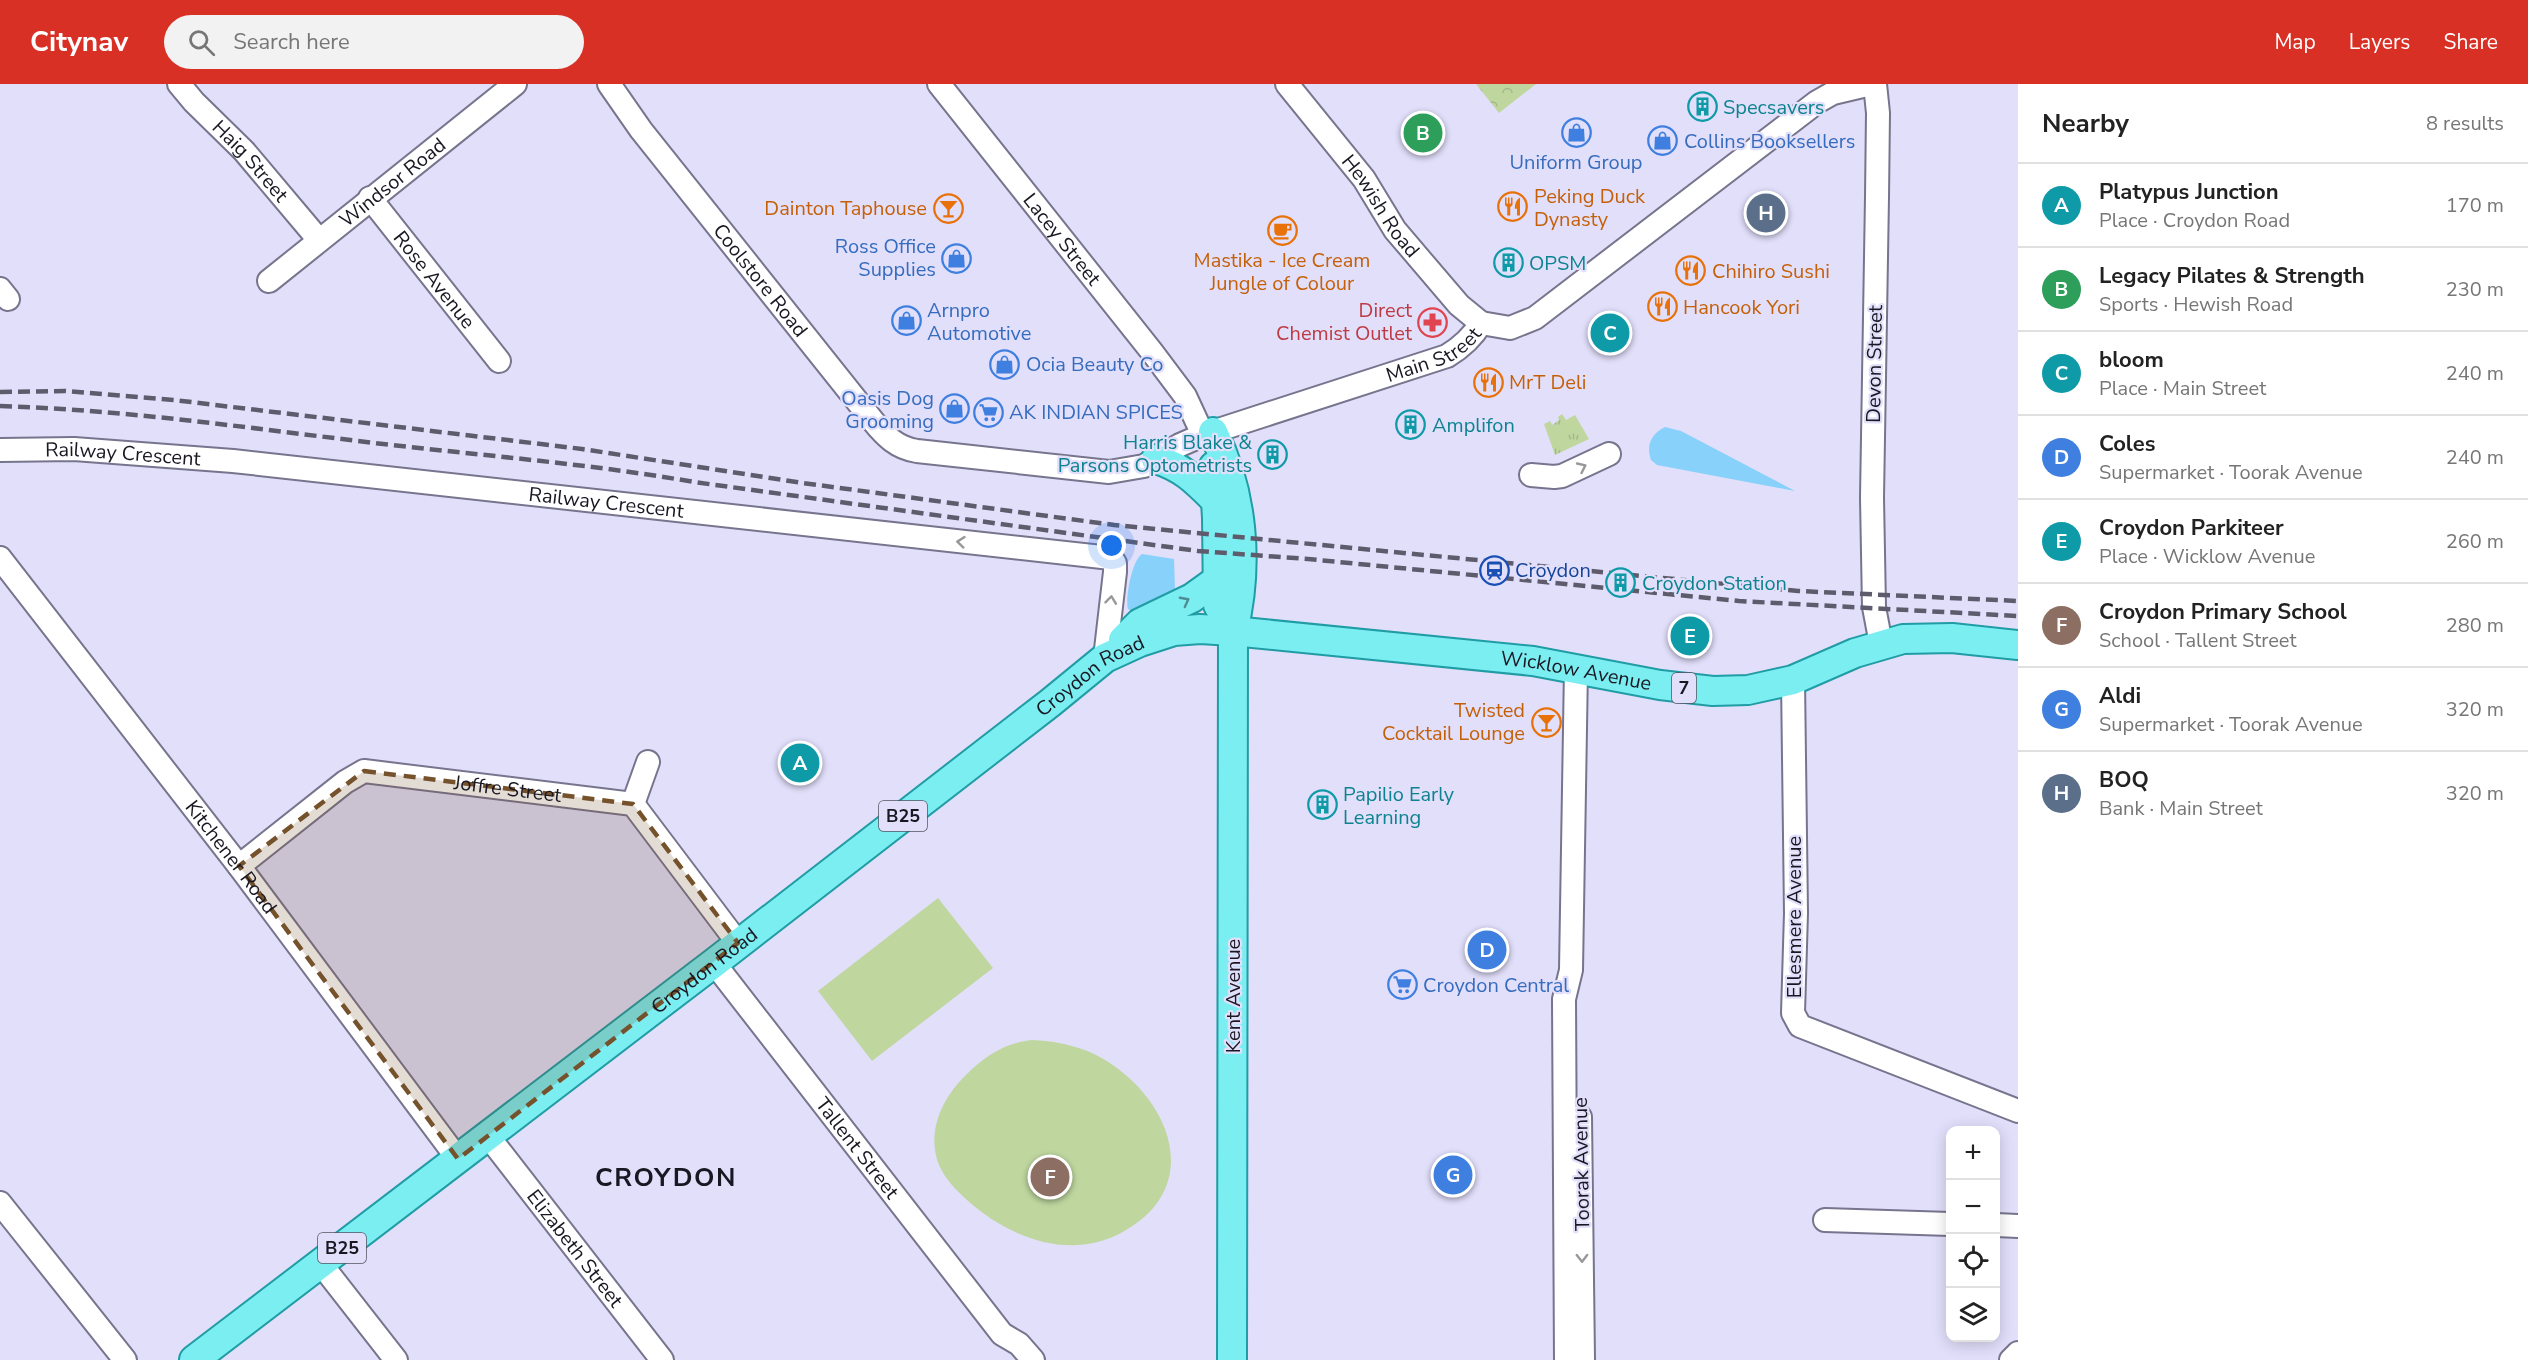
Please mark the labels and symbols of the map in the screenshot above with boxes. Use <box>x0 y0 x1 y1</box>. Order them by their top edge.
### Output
building icon: Specsavers <box>1686 91 1718 123</box>
place label: Specsavers <box>1723 94 1824 121</box>
pin: B <box>1404 110 1442 156</box>
street label: Haig Street <box>206 114 295 209</box>
shop icon: Uniform Group <box>1560 116 1592 148</box>
shop icon: Collins Booksellers <box>1647 125 1679 157</box>
place label: Collins Booksellers <box>1684 128 1855 155</box>
street label: Windsor Road <box>334 132 452 234</box>
street label: Hewish Road <box>1335 149 1426 263</box>
place label: Uniform Group <box>1509 149 1643 176</box>
place label: Peking Duck Dynasty <box>1534 183 1646 233</box>
street label: Lacey Street <box>1017 187 1108 292</box>
pin: H <box>1746 190 1786 236</box>
restaurant icon: Peking Duck Dynasty <box>1497 191 1529 223</box>
bar icon: Dainton Taphouse <box>932 192 964 224</box>
place label: Dainton Taphouse <box>764 195 927 222</box>
cafe icon: Mastika - Ice Cream Jungle of Colour <box>1266 214 1298 246</box>
street label: Coolstore Road <box>707 218 814 343</box>
street label: Rose Avenue <box>387 225 481 334</box>
place label: Ross Office Supplies <box>835 233 936 283</box>
shop icon: Ross Office Supplies <box>941 242 973 274</box>
place label: Mastika - Ice Cream Jungle of Colour <box>1194 247 1370 297</box>
building icon: OPSM <box>1492 247 1524 279</box>
place label: OPSM <box>1529 250 1586 277</box>
restaurant icon: Chihiro Sushi <box>1675 255 1707 287</box>
place label: Chihiro Sushi <box>1712 258 1830 285</box>
restaurant icon: Hancook Yori <box>1646 291 1678 323</box>
place label: Hancook Yori <box>1683 294 1800 321</box>
place label: Arnpro Automotive <box>927 297 1031 347</box>
place label: Direct Chemist Outlet <box>1276 297 1413 347</box>
street label: Devon Street <box>1860 304 1889 423</box>
shop icon: Arnpro Automotive <box>890 305 922 337</box>
pharmacy icon: Direct Chemist Outlet <box>1417 306 1449 338</box>
pin: C <box>1590 310 1630 356</box>
street label: Main Street <box>1383 321 1488 389</box>
shop icon: Ocia Beauty Co <box>989 348 1021 380</box>
place label: Ocia Beauty Co <box>1026 351 1163 378</box>
restaurant icon: MrT Deli <box>1472 366 1504 398</box>
place label: MrT Deli <box>1509 369 1586 396</box>
place label: Oasis Dog Grooming <box>841 385 934 435</box>
shop icon: Oasis Dog Grooming <box>939 393 971 425</box>
supermarket icon: AK INDIAN SPICES <box>972 396 1004 428</box>
place label: AK INDIAN SPICES <box>1009 399 1183 426</box>
building icon: Amplifon <box>1395 409 1427 441</box>
place label: Amplifon <box>1432 412 1515 439</box>
place label: Harris Blake & Parsons Optometrists <box>1058 429 1252 479</box>
street label: Railway Crescent <box>45 436 202 473</box>
building icon: Harris Blake & Parsons Optometrists <box>1257 438 1289 470</box>
one-way arrow <box>1575 462 1586 474</box>
street label: Railway Crescent <box>527 481 686 525</box>
your location <box>1097 531 1126 560</box>
one-way arrow <box>956 537 965 549</box>
station icon: Croydon <box>1478 554 1510 586</box>
place label: Croydon <box>1515 557 1591 584</box>
building icon: Croydon Station <box>1605 567 1637 599</box>
place label: Croydon Station <box>1642 570 1787 597</box>
one-way arrow <box>1105 596 1117 605</box>
one-way arrow <box>1179 597 1190 608</box>
pin: E <box>1670 614 1710 658</box>
street label: Croydon Road <box>1030 629 1149 723</box>
street label: Wicklow Avenue <box>1499 645 1654 697</box>
road number: 7 <box>1672 673 1696 703</box>
place label: Twisted Cocktail Lounge <box>1382 697 1525 747</box>
bar icon: Twisted Cocktail Lounge <box>1530 706 1562 738</box>
pin: A <box>780 740 820 786</box>
street label: Joffre Street <box>451 769 564 809</box>
place label: Papilio Early Learning <box>1343 781 1455 831</box>
building icon: Papilio Early Learning <box>1306 789 1338 821</box>
street label: Kitchener Road <box>179 795 283 919</box>
road number: B25 <box>879 801 927 831</box>
street label: Ellesmere Avenue <box>1781 836 1808 998</box>
street label: Croydon Road <box>646 921 763 1020</box>
pin: D <box>1468 928 1506 972</box>
street label: Kent Avenue <box>1220 939 1247 1053</box>
supermarket icon: Croydon Central <box>1386 969 1418 1001</box>
place label: Croydon Central <box>1423 972 1569 999</box>
street label: Tallent Street <box>809 1092 906 1205</box>
street label: Toorak Avenue <box>1567 1097 1596 1231</box>
pin: G <box>1434 1152 1472 1198</box>
pin: F <box>1030 1154 1070 1200</box>
district label: CROYDON <box>595 1160 737 1195</box>
street label: Elizabeth Street <box>520 1184 630 1314</box>
road number: B25 <box>318 1233 366 1263</box>
one-way arrow <box>1576 1254 1588 1263</box>

